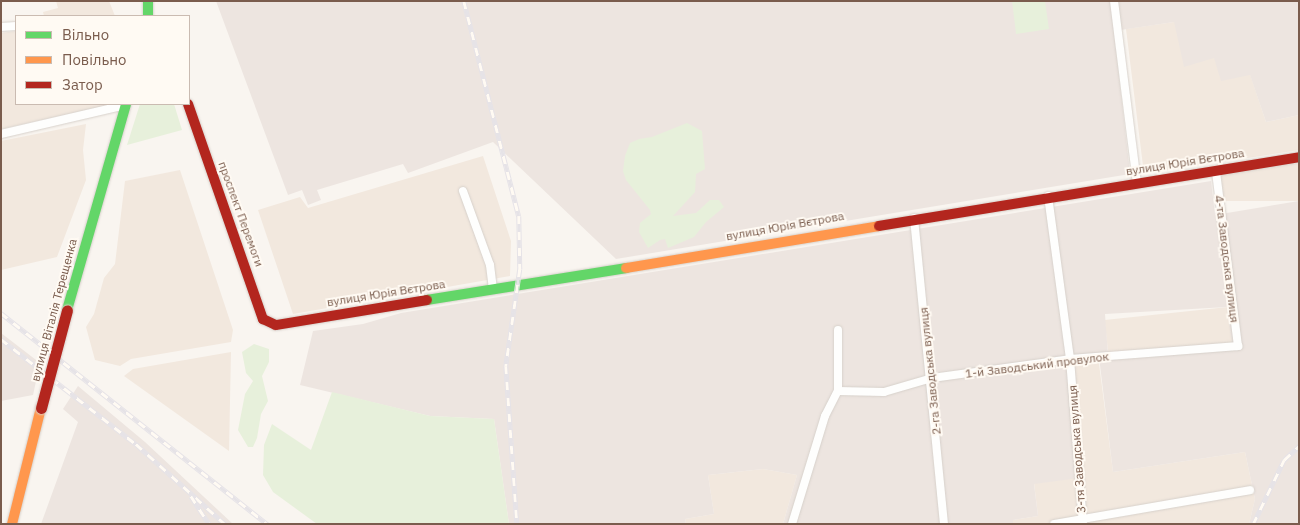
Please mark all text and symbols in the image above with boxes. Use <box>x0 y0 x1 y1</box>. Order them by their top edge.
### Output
legend <box>15 15 190 105</box>
text: Вільно <box>62 25 109 44</box>
text: Повільно <box>62 50 126 69</box>
text: Затор <box>62 75 103 94</box>
street label: вулиця Юрія Вєтрова <box>1125 146 1245 178</box>
street label: проспект Перемоги <box>215 159 267 269</box>
street label: 4-та Заводська вулиця <box>1212 194 1242 324</box>
street label: вулиця Юрія Вєтрова <box>725 209 845 243</box>
street label: вулиця Віталія Терещенка <box>28 237 80 383</box>
street label: вулиця Юрія Вєтрова <box>326 277 446 309</box>
street label: 2-га Заводська вулиця <box>916 307 944 435</box>
street label: 1-й Заводський провулок <box>964 349 1110 381</box>
street label: 3-тя Заводська вулиця <box>1065 385 1089 513</box>

